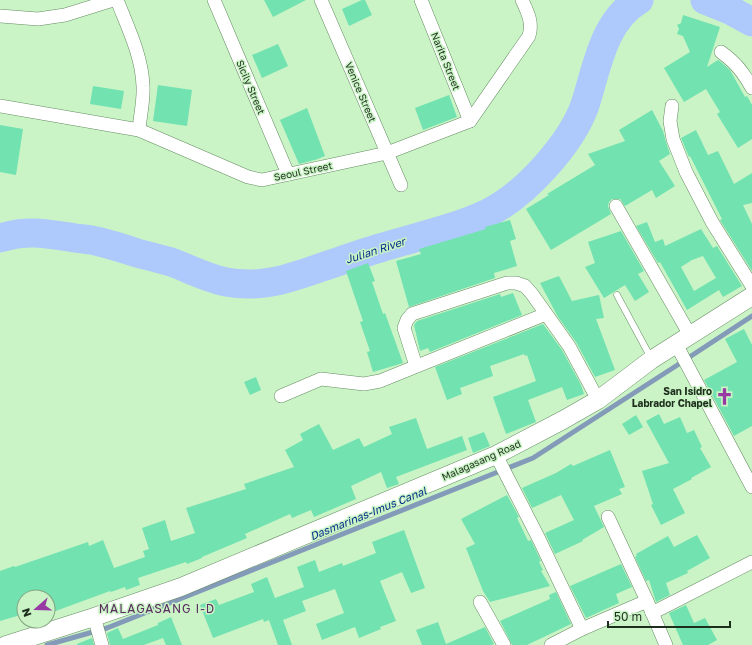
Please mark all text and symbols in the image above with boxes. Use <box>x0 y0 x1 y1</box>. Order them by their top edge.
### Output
street label: Narita Street <box>429 30 463 92</box>
street label: Sicily Street <box>234 58 268 116</box>
street label: Venice Street <box>343 60 379 124</box>
street label: Seoul Street <box>273 159 333 183</box>
water label: Julian River <box>344 234 408 266</box>
place label: San Isidro Labrador Chapel <box>632 385 713 409</box>
church icon: San Isidro Labrador Chapel <box>715 387 735 407</box>
street label: Malagasang Road <box>440 437 522 483</box>
water label: Dasmarinas-Imus Canal <box>308 483 429 542</box>
north arrow <box>16 589 56 629</box>
district label: MALAGASANG I-D <box>99 601 215 616</box>
scale bar <box>608 603 730 629</box>
text: N <box>19 606 34 619</box>
text: 50 m <box>614 609 642 624</box>

